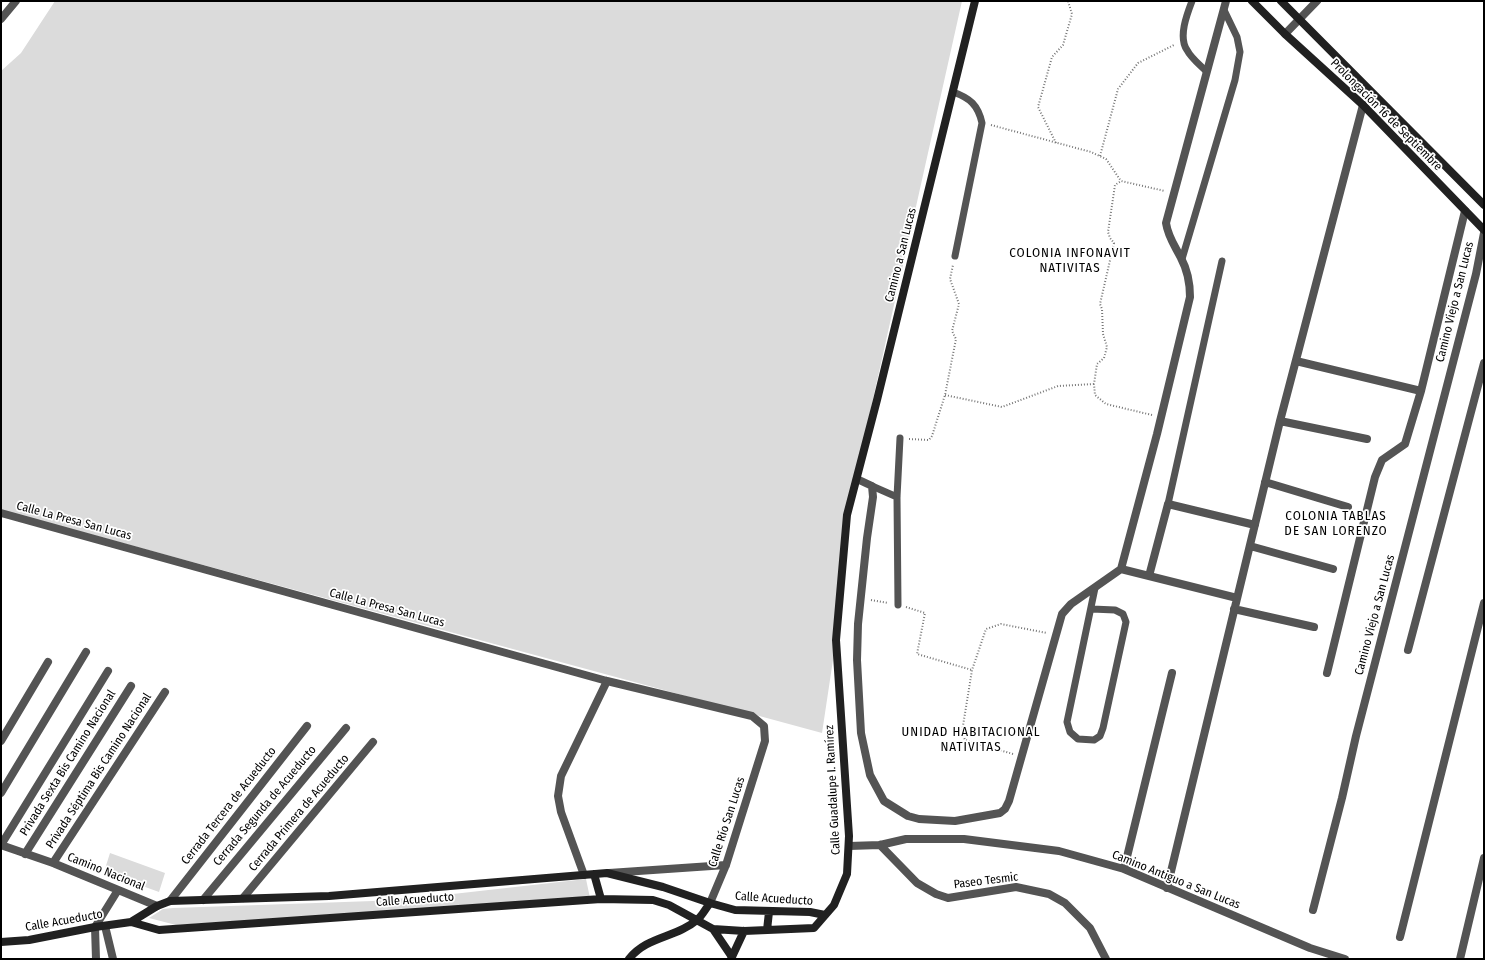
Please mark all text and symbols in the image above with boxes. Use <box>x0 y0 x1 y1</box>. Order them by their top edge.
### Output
street label: Prolongación 16 de Septiembre <box>1327 56 1445 174</box>
street label: Camino a San Lucas <box>882 206 920 304</box>
street label: Camino Viejo a San Lucas <box>1433 240 1477 364</box>
district label: COLONIA INFONAVIT NATIVITAS <box>1009 245 1131 276</box>
street label: Calle La Presa San Lucas <box>15 499 133 543</box>
district label: COLONIA TABLAS DE SAN LORENZO <box>1284 508 1388 539</box>
street label: Camino Viejo a San Lucas <box>1352 553 1398 677</box>
street label: Calle La Presa San Lucas <box>328 586 446 630</box>
street label: Privada Sexta Bis Camino Nacional <box>17 688 119 838</box>
street label: Privada Séptima Bis Camino Nacional <box>43 691 155 851</box>
district label: UNIDAD HABITACIONAL NATIVITAS <box>902 724 1040 755</box>
street label: Calle Guadalupe I. Ramírez <box>822 725 844 855</box>
street label: Cerrada Segunda de Acueducto <box>210 743 320 869</box>
street label: Cerrada Tercera de Acueducto <box>179 744 279 868</box>
street label: Cerrada Primera de Acueducto <box>246 752 352 874</box>
street label: Calle Río San Lucas <box>706 775 748 869</box>
street label: Camino Antiguo a San Lucas <box>1110 848 1242 912</box>
street label: Camino Nacional <box>65 850 147 894</box>
street label: Paseo Tesmic <box>953 870 1019 892</box>
street label: Calle Acueducto <box>734 889 814 909</box>
street label: Calle Acueducto <box>375 890 455 910</box>
street label: Calle Acueducto <box>24 907 104 935</box>

